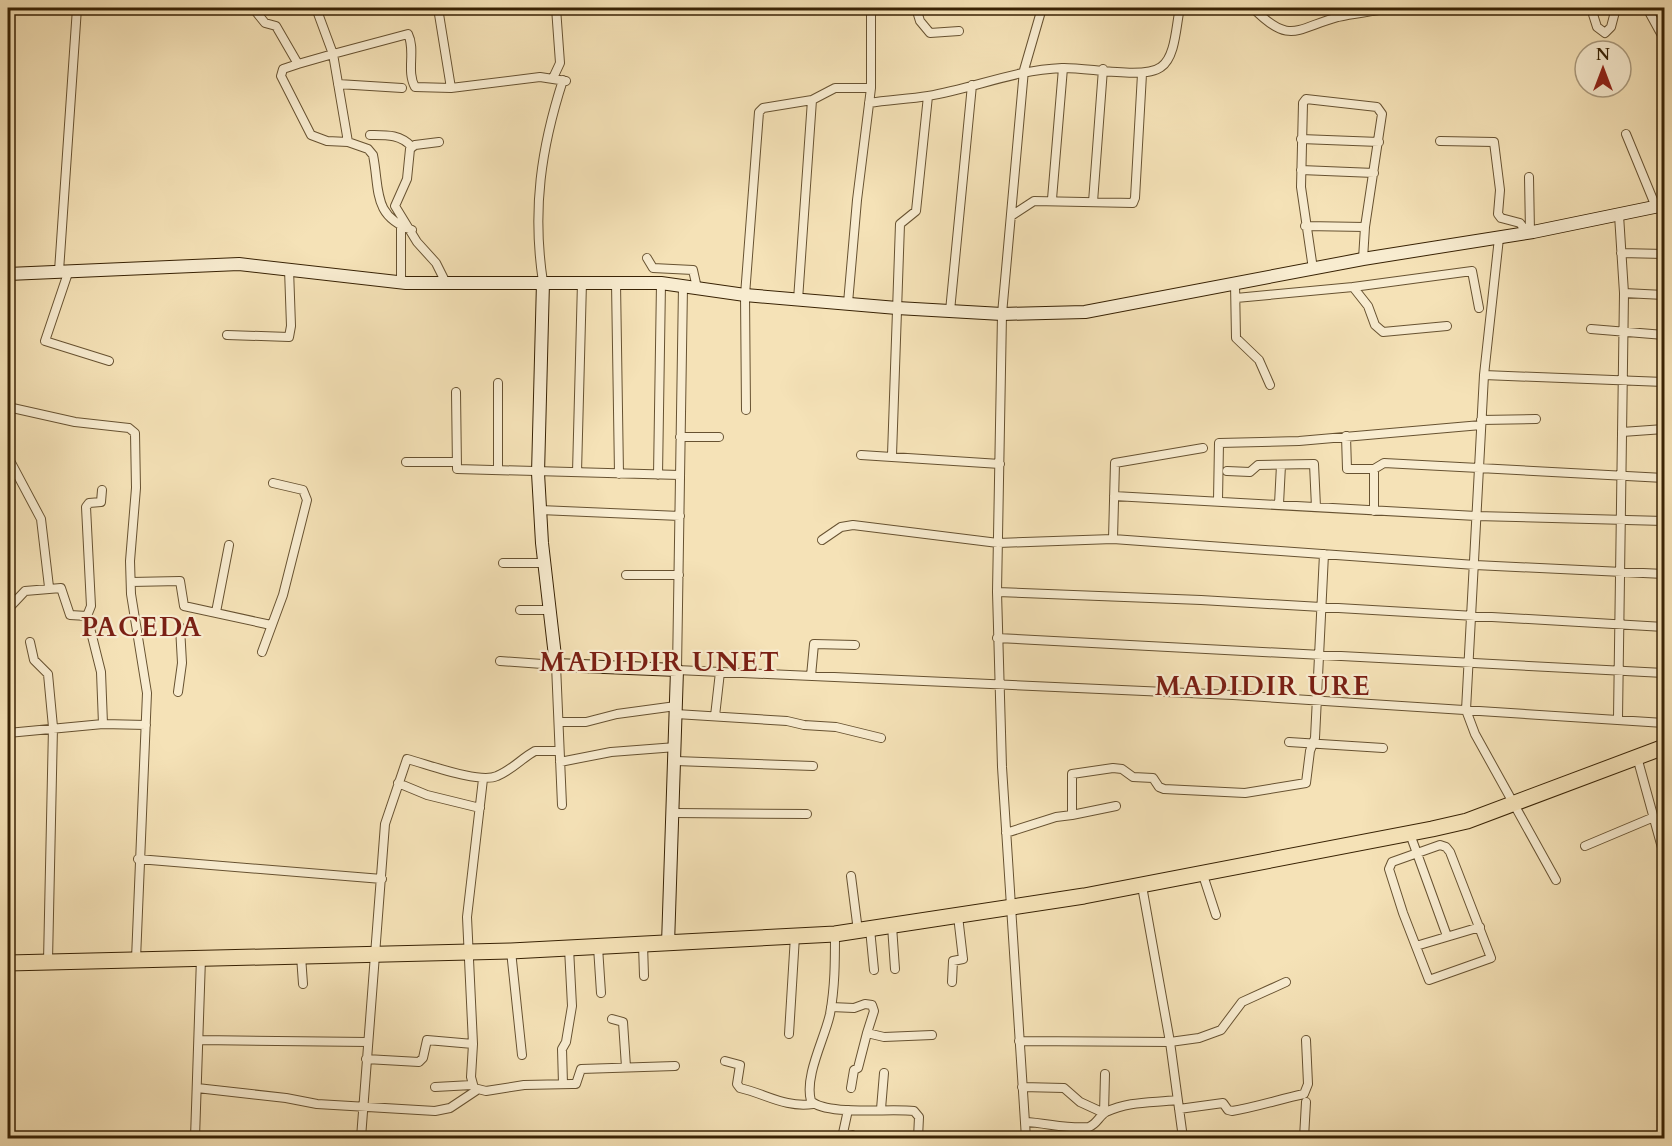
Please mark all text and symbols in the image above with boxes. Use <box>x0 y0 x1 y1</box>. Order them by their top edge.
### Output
north arrow <box>1573 39 1633 99</box>
text: N <box>1596 44 1610 66</box>
district label: PACEDA <box>81 609 203 646</box>
district label: MADIDIR UNET <box>539 644 781 681</box>
district label: MADIDIR URE <box>1155 668 1371 705</box>

